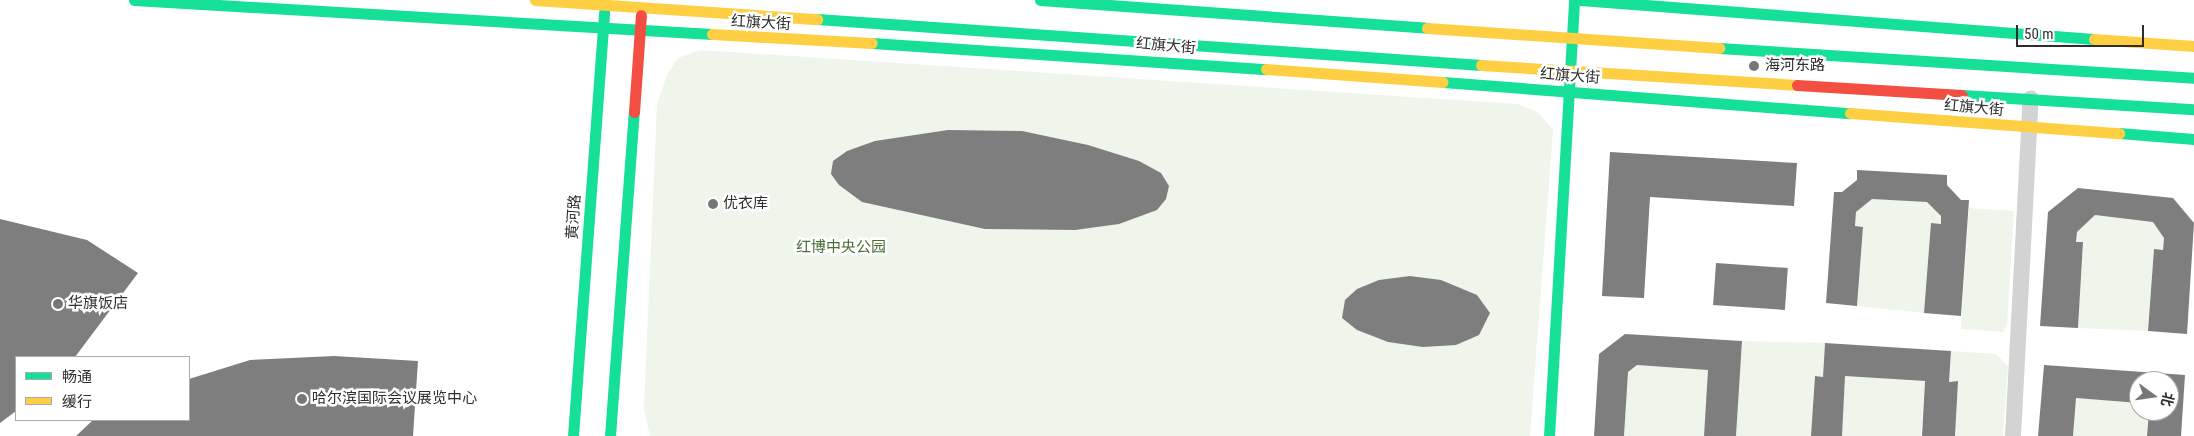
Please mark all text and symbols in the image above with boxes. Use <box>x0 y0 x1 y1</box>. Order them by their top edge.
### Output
street label: 红旗大街 <box>731 12 791 34</box>
scale bar <box>2019 15 2146 47</box>
text: 50 m <box>2024 25 2054 43</box>
street label: 红旗大街 <box>1135 34 1197 58</box>
place label: 海河东路 <box>1765 57 1825 75</box>
marker: 海河东路 <box>1747 59 1761 73</box>
street label: 红旗大街 <box>1539 65 1601 87</box>
street label: 红旗大街 <box>1943 96 2005 120</box>
street label: 黄河路 <box>563 194 585 240</box>
place label: 优衣库 <box>723 195 768 213</box>
marker: 优衣库 <box>707 198 719 210</box>
park label: 红博中央公园 <box>796 239 886 257</box>
place label: 华旗饭店 <box>68 295 128 313</box>
marker: 华旗饭店 <box>52 298 64 310</box>
legend <box>15 356 190 421</box>
text: 畅通 <box>62 368 92 386</box>
north arrow <box>2129 371 2179 421</box>
place label: 哈尔滨国际会议展览中心 <box>312 390 477 408</box>
text: 北 <box>2158 391 2177 408</box>
text: 缓行 <box>62 393 92 411</box>
marker: 哈尔滨国际会议展览中心 <box>296 393 308 405</box>

